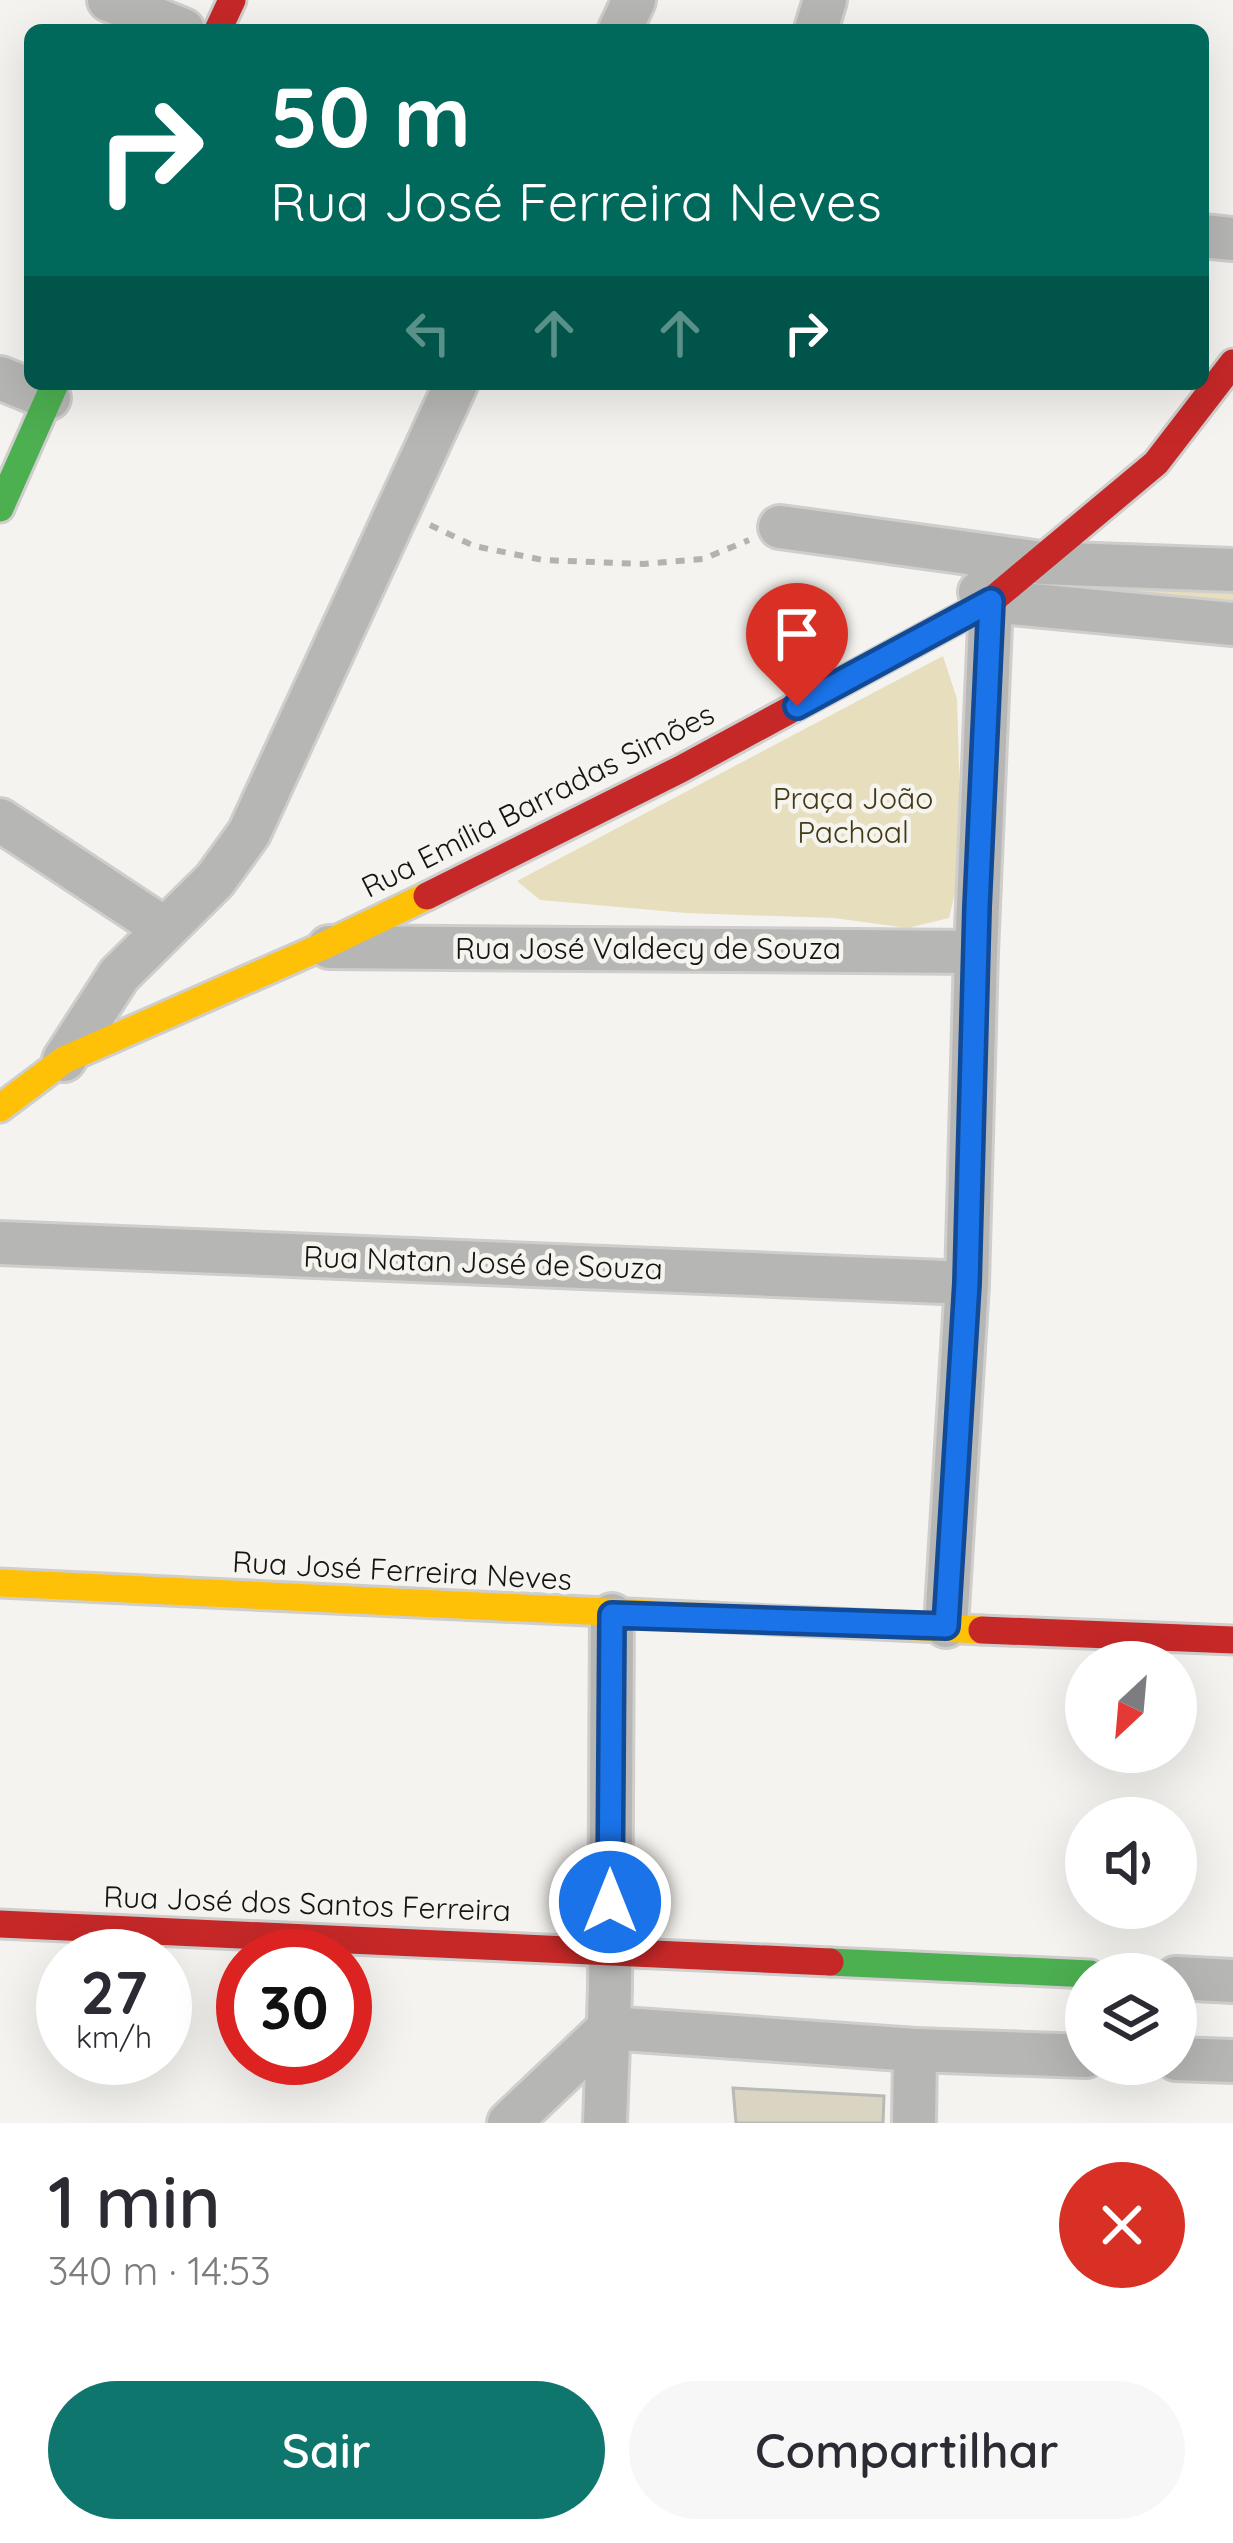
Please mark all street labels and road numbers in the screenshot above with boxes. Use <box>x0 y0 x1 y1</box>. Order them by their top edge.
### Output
street label: Rua Emília Barradas Simões <box>355 694 720 906</box>
street label: Rua José Valdecy de Souza <box>455 929 841 967</box>
street label: Rua Natan José de Souza <box>303 1237 663 1287</box>
street label: Rua José Ferreira Neves <box>231 1542 573 1598</box>
street label: Rua José dos Santos Ferreira <box>103 1877 511 1929</box>

